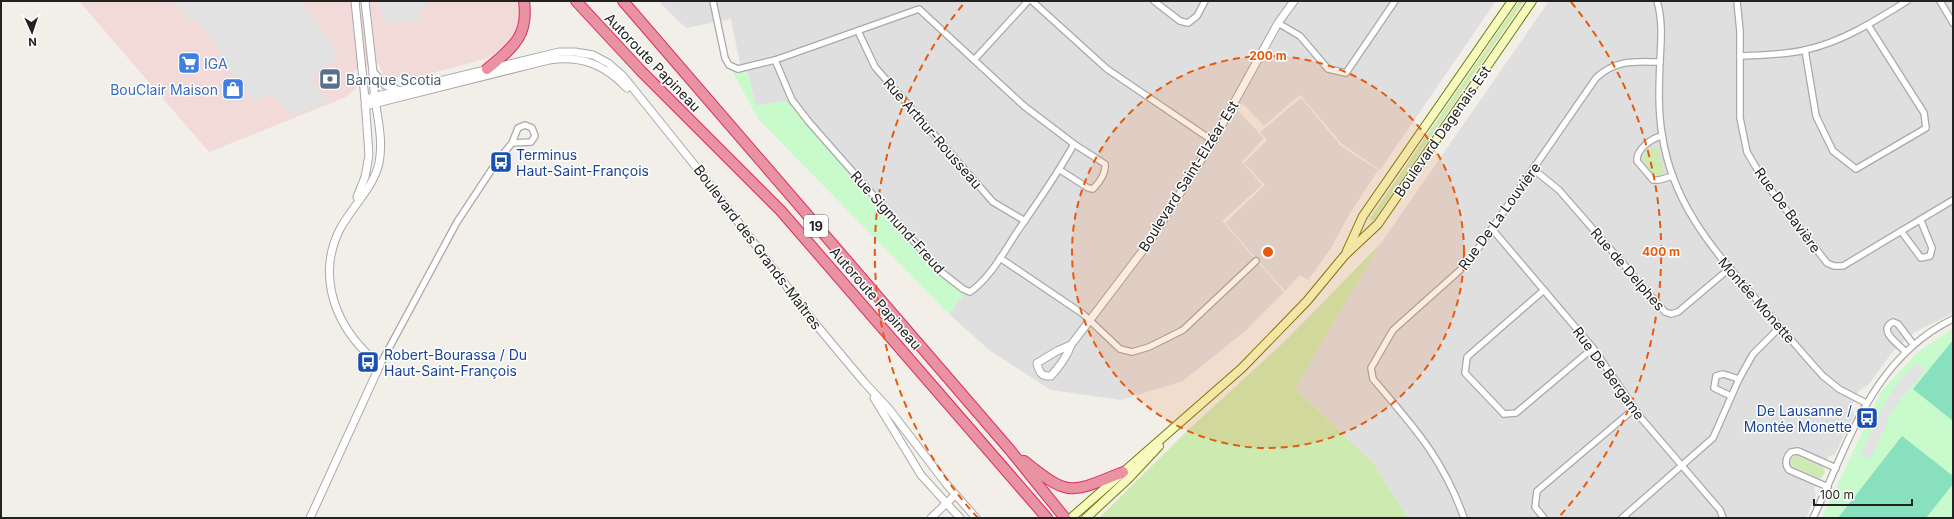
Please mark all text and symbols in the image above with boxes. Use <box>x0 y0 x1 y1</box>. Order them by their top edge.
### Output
street label: Autoroute Papineau <box>602 9 704 115</box>
north arrow <box>12 12 52 52</box>
text: N <box>28 35 37 49</box>
text: 200 m <box>1249 48 1287 63</box>
supermarket icon: IGA <box>176 50 202 76</box>
place label: IGA <box>204 55 228 72</box>
street label: Boulevard Dagenais Est <box>1390 62 1494 200</box>
bank icon: Banque Scotia <box>317 66 343 92</box>
place label: Banque Scotia <box>346 71 441 88</box>
street label: Rue Arthur-Rousseau <box>880 74 986 192</box>
shop icon: BouClair Maison <box>220 76 246 102</box>
place label: BouClair Maison <box>110 81 218 98</box>
street label: Boulevard Saint-Elzéar Est <box>1135 97 1242 255</box>
place label: Terminus Haut-Saint-François <box>516 146 649 179</box>
bus stop icon: Terminus Haut-Saint-François <box>488 149 514 175</box>
street label: Rue De La Louvière <box>1454 159 1544 273</box>
street label: Boulevard des Grands-Maîtres <box>691 161 825 333</box>
street label: Rue De Bavière <box>1751 164 1825 256</box>
street label: Rue Sigmund-Freud <box>847 167 949 277</box>
road number: 19 <box>804 215 828 237</box>
street label: Rue de Delphes <box>1587 224 1669 314</box>
street label: Autoroute Papineau <box>827 243 925 353</box>
text: 400 m <box>1642 244 1680 259</box>
centre of rings <box>1261 245 1275 259</box>
street label: Montée Monette <box>1715 254 1799 346</box>
street label: Rue De Bergame <box>1570 323 1648 423</box>
place label: Robert-Bourassa / Du Haut-Saint-François <box>384 346 527 379</box>
bus stop icon: Robert-Bourassa / Du Haut-Saint-François <box>355 349 381 375</box>
place label: De Lausanne / Montée Monette <box>1744 402 1852 435</box>
bus stop icon: De Lausanne / Montée Monette <box>1854 405 1880 431</box>
scale bar <box>1814 481 1912 507</box>
text: 100 m <box>1820 487 1854 502</box>

